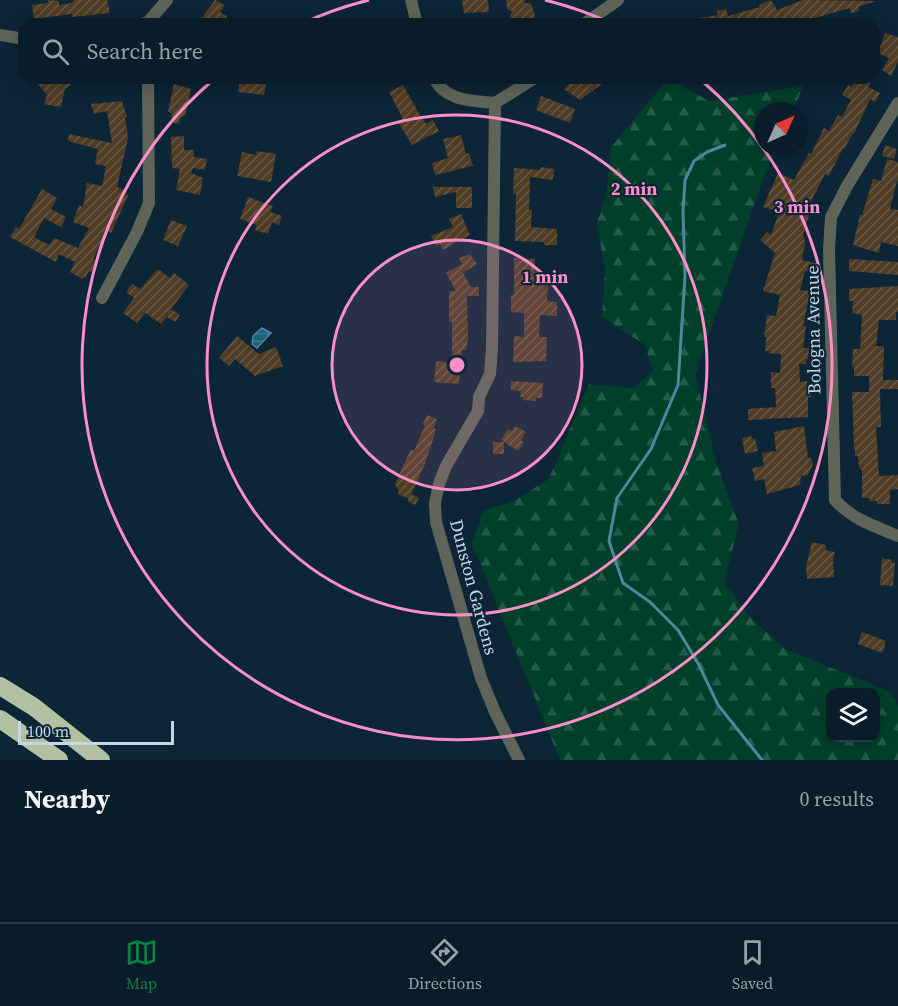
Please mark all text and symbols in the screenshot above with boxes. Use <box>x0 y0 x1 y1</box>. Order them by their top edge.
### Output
search box <box>18 18 880 84</box>
icon: search <box>39 35 72 68</box>
text: Search here <box>87 36 203 66</box>
north arrow <box>754 102 808 156</box>
text: 2 min <box>611 176 657 201</box>
text: 3 min <box>774 194 820 219</box>
text: 1 min <box>522 264 568 289</box>
street label: Bologna Avenue <box>799 265 827 395</box>
centre of rings <box>447 355 467 375</box>
street label: Dunston Gardens <box>444 516 504 658</box>
map controls <box>826 688 880 742</box>
button: layers <box>826 688 880 742</box>
scale bar <box>18 718 174 746</box>
text: 100 m <box>27 720 69 742</box>
text: Nearby <box>24 781 110 817</box>
text: 0 results <box>799 785 874 813</box>
tab: Map <box>125 936 158 994</box>
tab: Directions <box>408 936 482 994</box>
tab: Saved <box>732 936 773 994</box>

